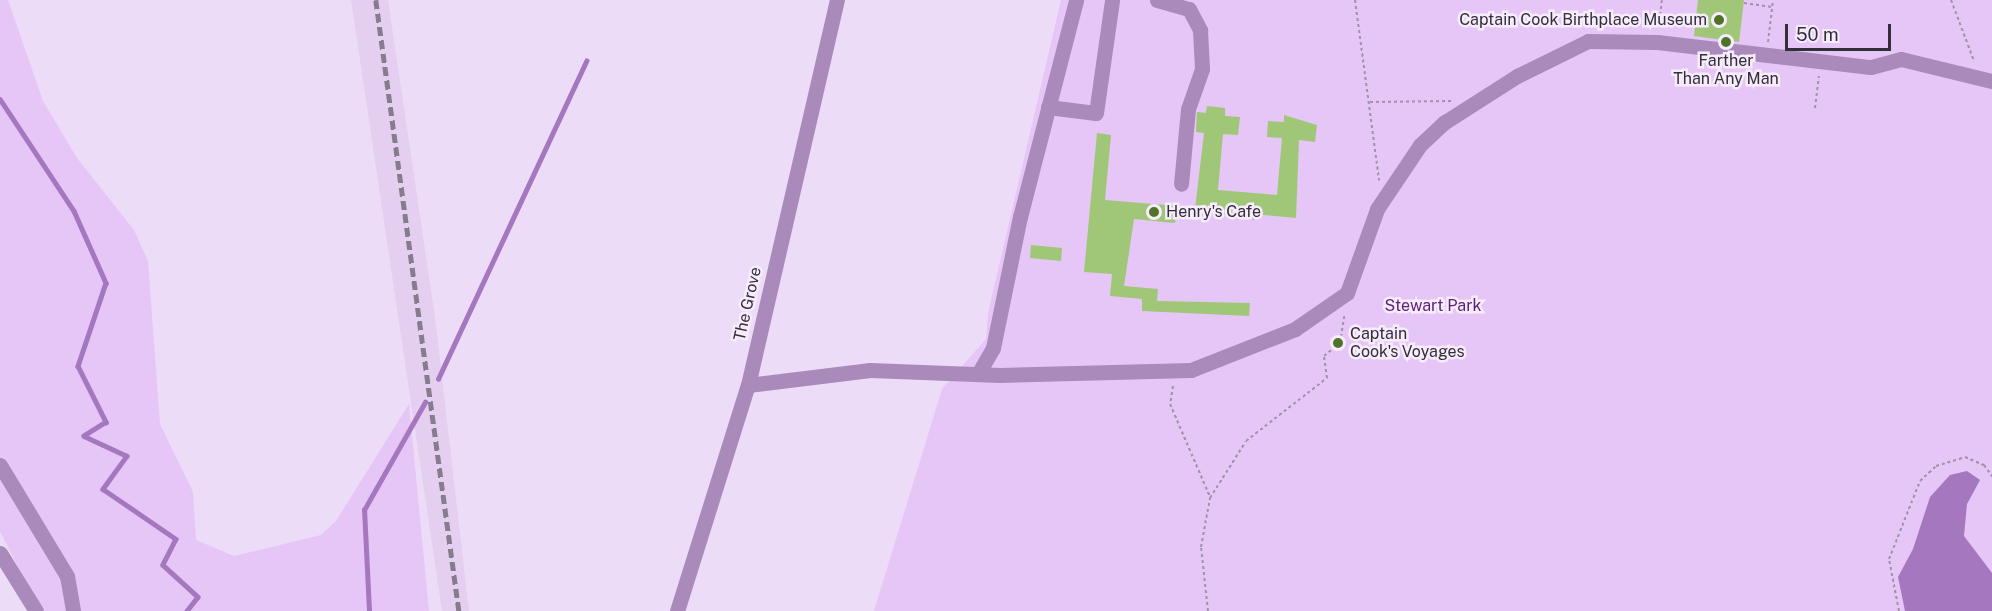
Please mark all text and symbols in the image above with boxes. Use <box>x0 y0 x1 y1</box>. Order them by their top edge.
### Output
place label: Captain Cook Birthplace Museum <box>1459 10 1707 30</box>
scale bar <box>1788 12 1894 50</box>
marker: Captain Cook Birthplace Museum <box>1712 13 1726 27</box>
text: 50 m <box>1796 24 1839 45</box>
marker: Farther Than Any Man <box>1719 35 1733 49</box>
place label: Farther Than Any Man <box>1673 51 1779 89</box>
place label: Henry's Cafe <box>1166 202 1261 222</box>
marker: Henry's Cafe <box>1147 205 1161 219</box>
street label: The Grove <box>730 265 766 343</box>
park label: Stewart Park <box>1385 296 1481 316</box>
place label: Captain Cook's Voyages <box>1350 324 1465 362</box>
marker: Captain Cook's Voyages <box>1331 336 1345 350</box>

